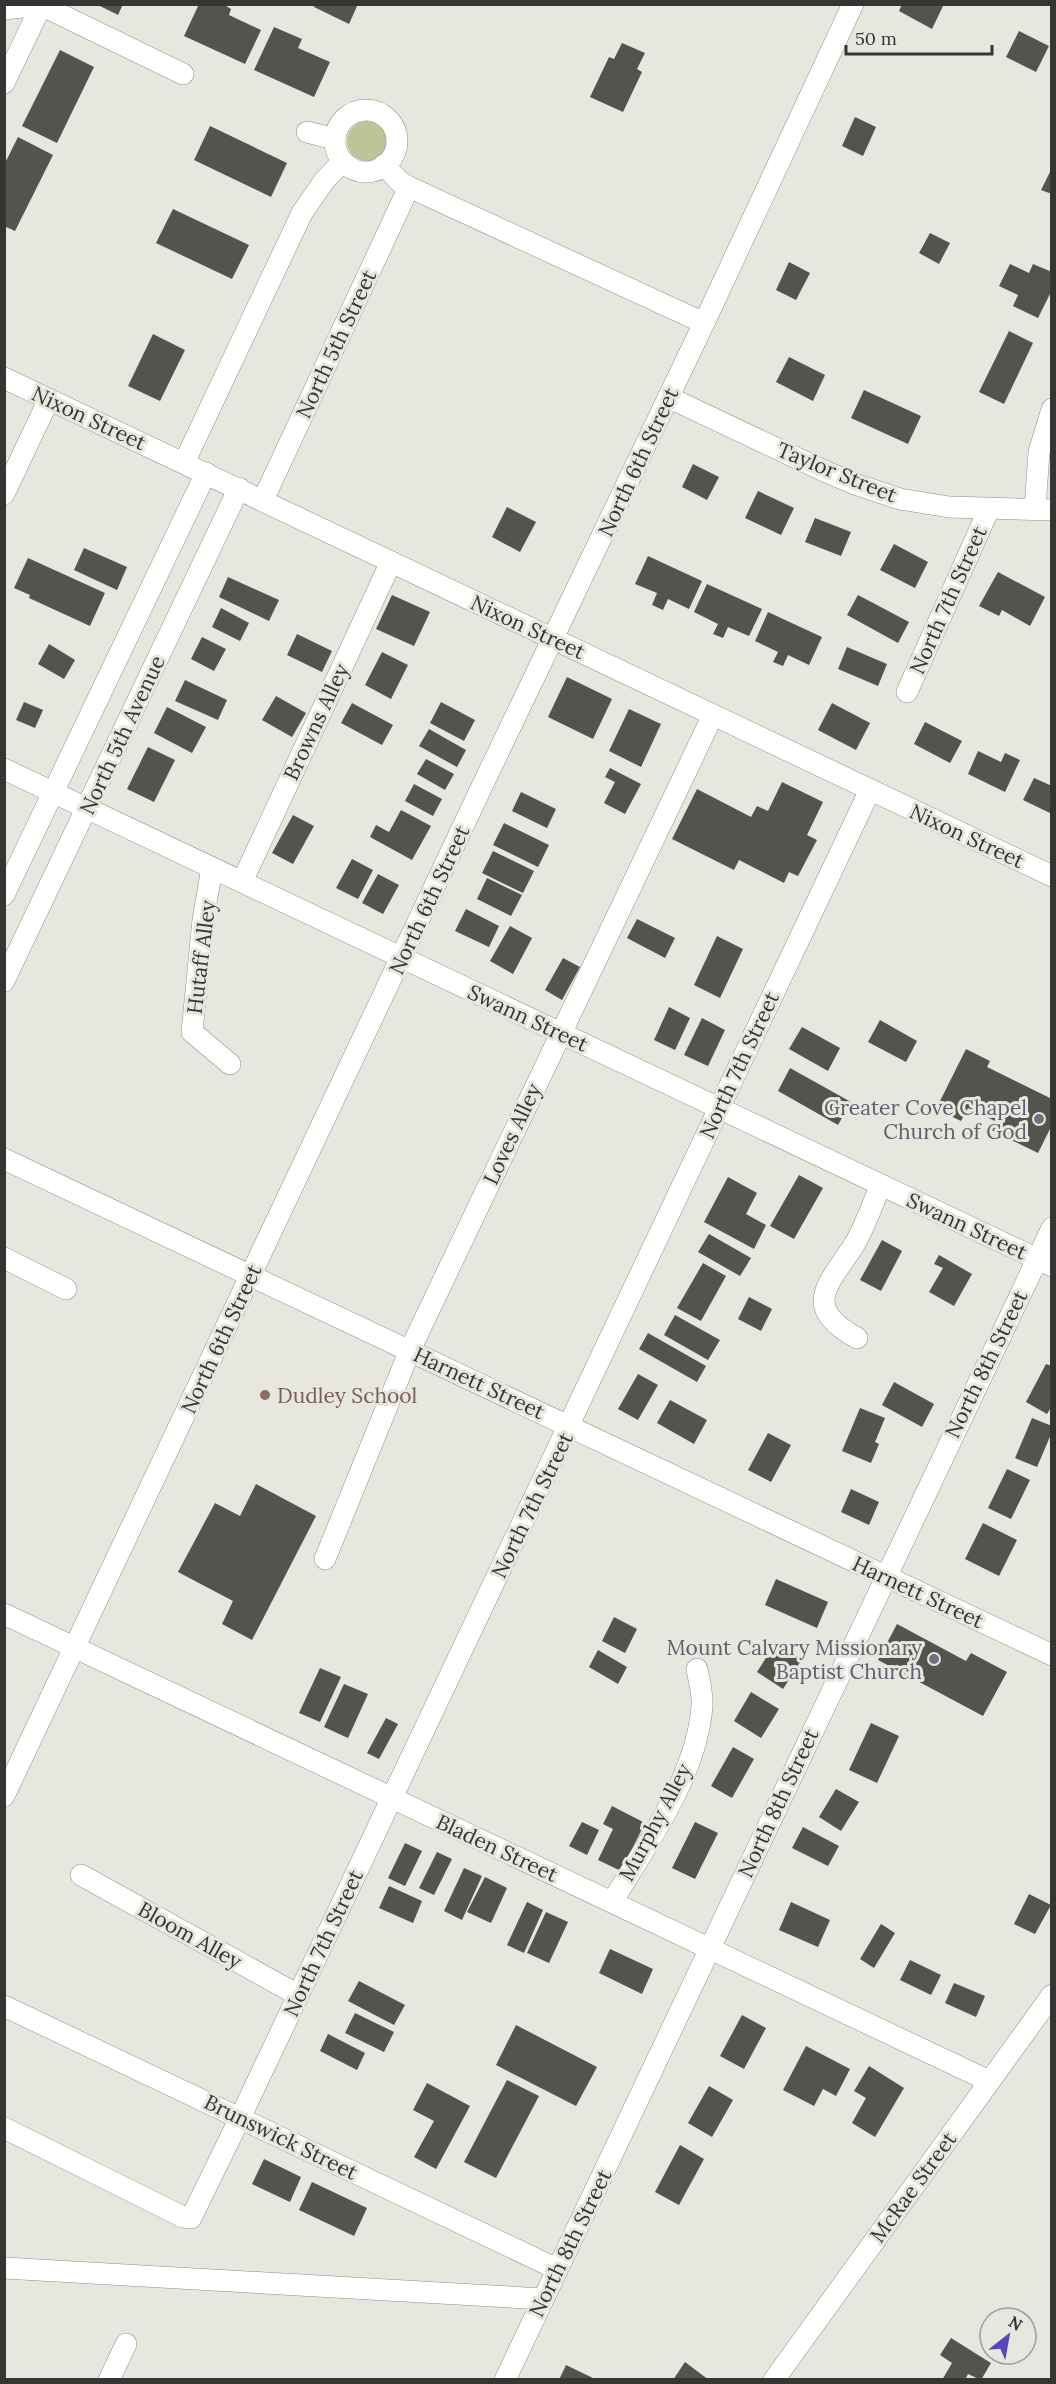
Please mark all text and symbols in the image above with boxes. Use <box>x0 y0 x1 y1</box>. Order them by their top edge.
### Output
scale bar <box>846 18 992 56</box>
text: 50 m <box>855 27 897 50</box>
street label: North 5th Street <box>290 265 383 423</box>
street label: Nixon Street <box>28 380 151 457</box>
street label: North 6th Street <box>592 382 685 541</box>
street label: Taylor Street <box>773 436 902 509</box>
street label: North 7th Street <box>903 521 993 678</box>
street label: Nixon Street <box>467 589 590 666</box>
street label: North 5th Avenue <box>73 651 171 819</box>
street label: Browns Alley <box>277 659 355 785</box>
street label: Nixon Street <box>906 798 1029 875</box>
street label: North 6th Street <box>383 820 476 979</box>
street label: Hutaff Alley <box>181 899 221 1015</box>
street label: Swann Street <box>463 978 593 1058</box>
street label: North 7th Street <box>693 986 785 1143</box>
street label: Loves Alley <box>477 1079 547 1189</box>
place label: Greater Cove Chapel Church of God <box>824 1094 1027 1145</box>
marker: Greater Cove Chapel Church of God <box>1032 1112 1046 1126</box>
street label: Swann Street <box>902 1186 1032 1266</box>
street label: North 6th Street <box>175 1259 268 1418</box>
street label: North 8th Street <box>939 1285 1034 1442</box>
street label: Harnett Street <box>409 1341 550 1426</box>
place label: Dudley School <box>277 1382 417 1409</box>
marker: Dudley School <box>258 1388 272 1402</box>
street label: North 7th Street <box>485 1427 579 1582</box>
street label: Harnett Street <box>848 1550 989 1635</box>
place label: Mount Calvary Missionary Baptist Church <box>666 1634 922 1685</box>
marker: Mount Calvary Missionary Baptist Church <box>927 1652 941 1666</box>
street label: North 8th Street <box>732 1724 825 1882</box>
street label: Murphy Alley <box>613 1759 697 1885</box>
street label: Bladen Street <box>432 1808 563 1888</box>
street label: North 7th Street <box>277 1864 369 2021</box>
street label: Bloom Alley <box>133 1895 247 1975</box>
street label: Brunswick Street <box>200 2088 363 2186</box>
street label: McRae Street <box>864 2126 963 2248</box>
street label: North 8th Street <box>523 2164 618 2321</box>
north arrow <box>978 2306 1038 2366</box>
text: N <box>1005 2311 1026 2335</box>

